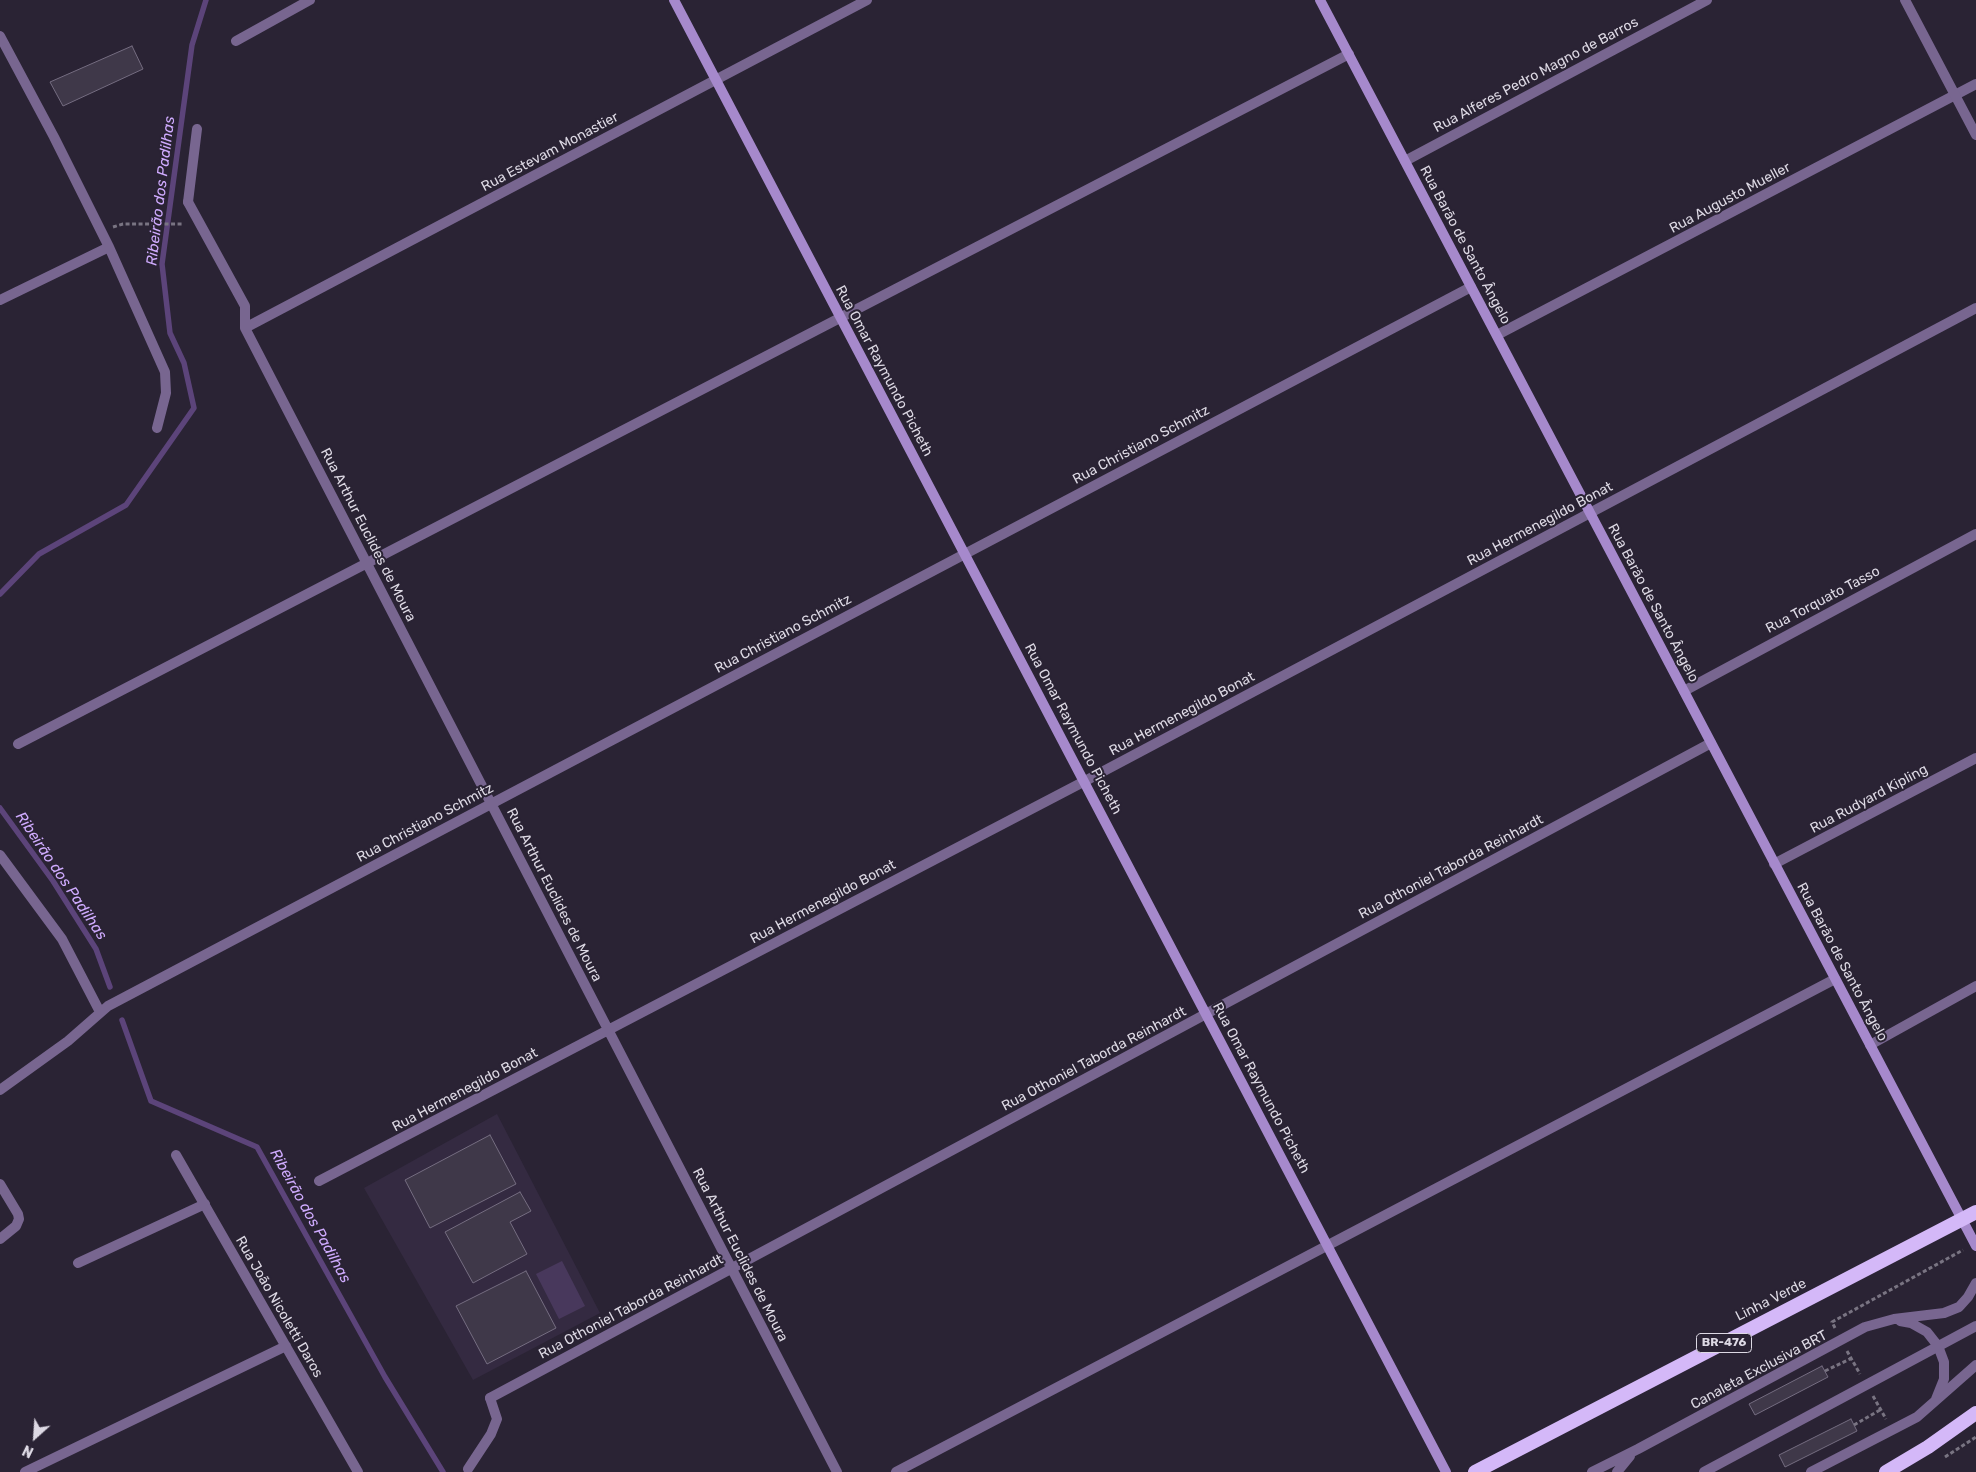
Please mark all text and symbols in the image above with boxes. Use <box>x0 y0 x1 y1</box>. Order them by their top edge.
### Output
street label: Rua Alferes Pedro Magno de Barros <box>1431 14 1641 136</box>
street label: Rua Estevam Monastier <box>478 109 622 195</box>
water label: Ribeirão dos Padilhas <box>143 115 179 267</box>
street label: Rua Augusto Mueller <box>1667 159 1793 237</box>
street label: Rua Barão de Santo Ângelo <box>1416 163 1514 327</box>
street label: Rua Omar Raymundo Picheth <box>832 283 936 459</box>
street label: Rua Christiano Schmitz <box>1070 402 1212 488</box>
street label: Rua Arthur Euclides de Moura <box>317 445 419 625</box>
street label: Rua Hermenegildo Bonat <box>1464 478 1616 570</box>
street label: Rua Barão de Santo Ângelo <box>1604 521 1702 685</box>
street label: Rua Torquato Tasso <box>1763 563 1883 637</box>
street label: Rua Christiano Schmitz <box>712 591 854 677</box>
street label: Rua Omar Raymundo Picheth <box>1021 641 1125 817</box>
street label: Rua Hermenegildo Bonat <box>1106 668 1258 760</box>
street label: Rua Rudyard Kipling <box>1807 761 1931 837</box>
street label: Rua Christiano Schmitz <box>354 780 496 866</box>
street label: Rua Arthur Euclides de Moura <box>503 805 605 985</box>
water label: Ribeirão dos Padilhas <box>11 809 111 943</box>
street label: Rua Othoniel Taborda Reinhardt <box>1356 811 1546 923</box>
street label: Rua Hermenegildo Bonat <box>747 856 899 948</box>
street label: Rua Barão de Santo Ângelo <box>1793 880 1891 1044</box>
street label: Rua Omar Raymundo Picheth <box>1209 1000 1313 1176</box>
street label: Rua Othoniel Taborda Reinhardt <box>999 1003 1189 1115</box>
street label: Rua Hermenegildo Bonat <box>389 1044 541 1136</box>
water label: Ribeirão dos Padilhas <box>266 1146 354 1286</box>
street label: Rua Arthur Euclides de Moura <box>689 1165 791 1345</box>
street label: Rua João Nicoletti Daros <box>232 1233 326 1381</box>
street label: Rua Othoniel Taborda Reinhardt <box>536 1251 726 1363</box>
street label: Linha Verde <box>1733 1275 1809 1325</box>
street label: Canaleta Exclusiva BRT <box>1688 1327 1830 1413</box>
road number: BR-476 <box>1696 1334 1752 1352</box>
north arrow <box>10 1412 60 1462</box>
text: N <box>20 1441 36 1461</box>

